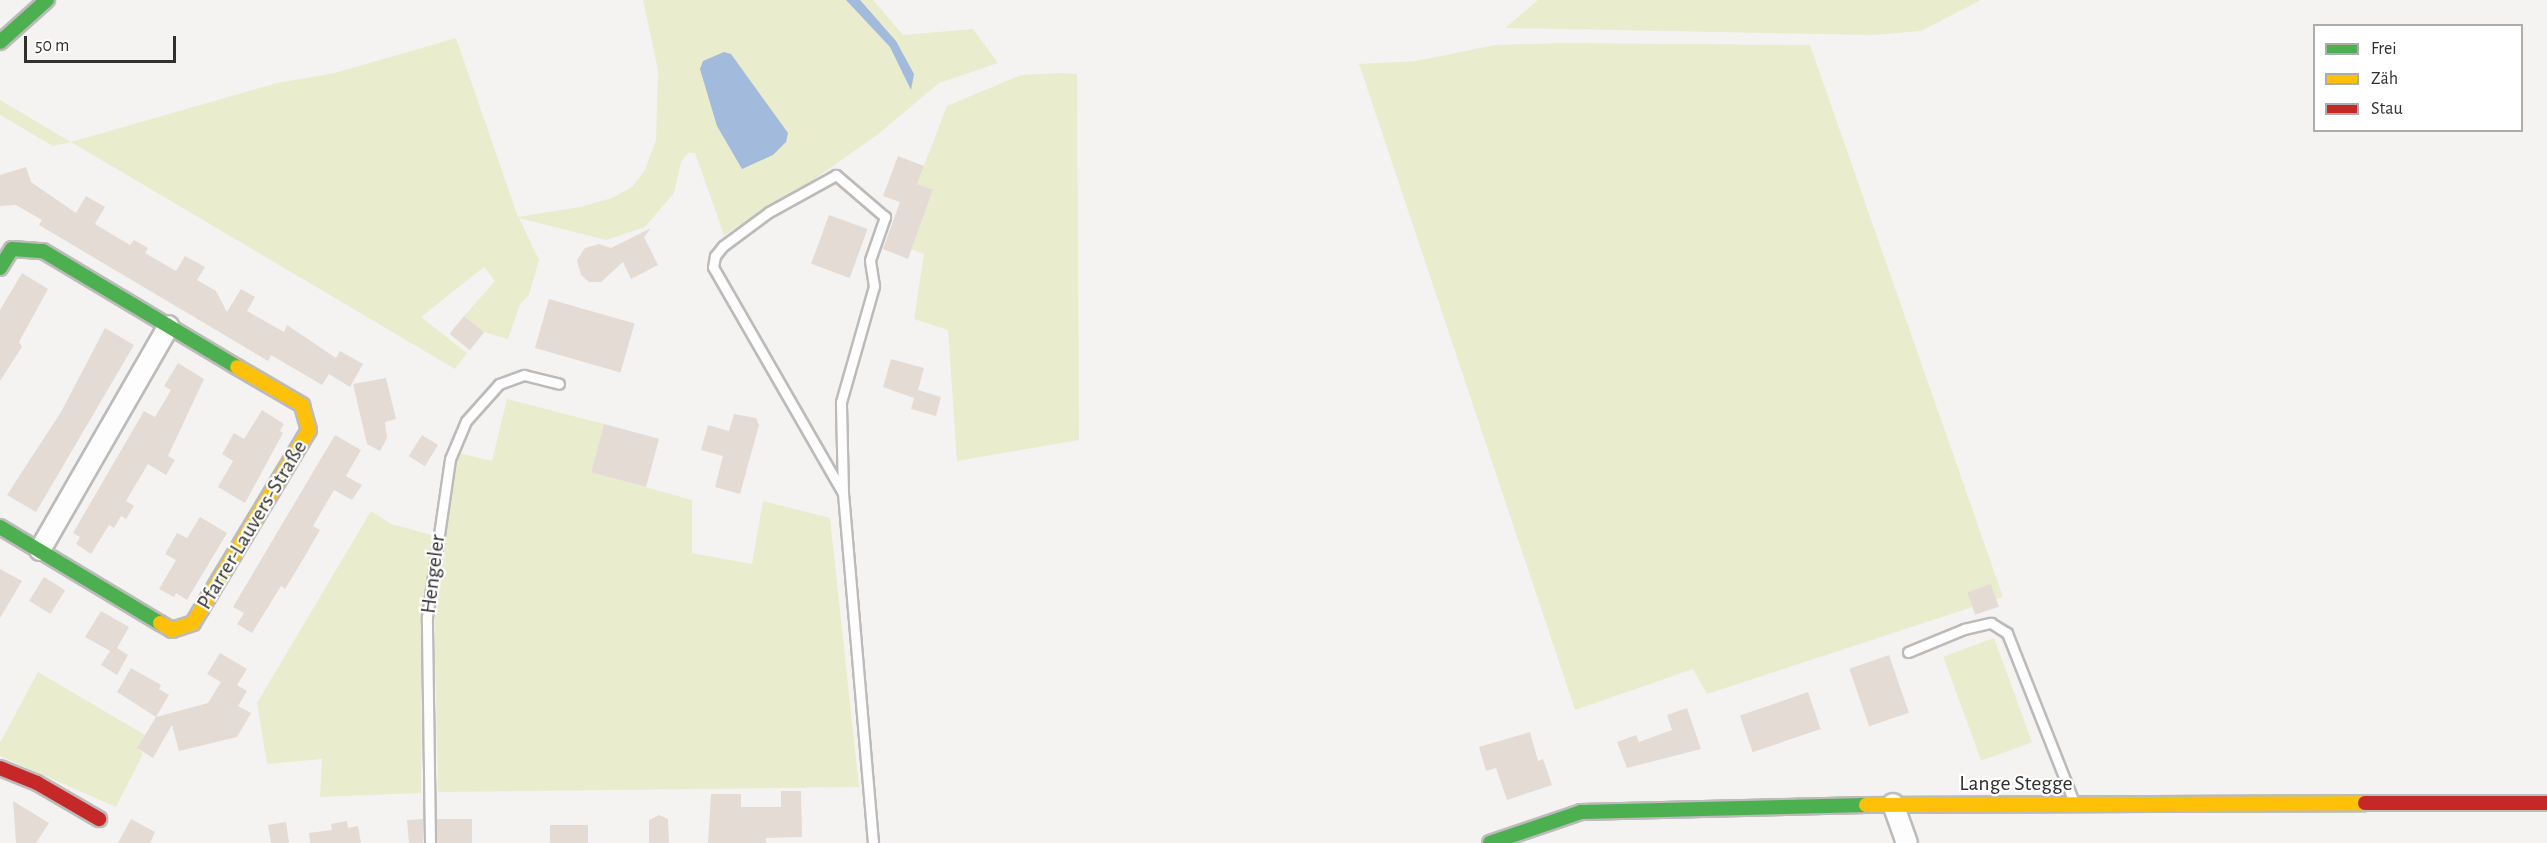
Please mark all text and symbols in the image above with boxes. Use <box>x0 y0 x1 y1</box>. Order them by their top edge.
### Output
scale bar <box>27 24 178 62</box>
legend <box>2313 24 2523 132</box>
text: 50 m <box>35 37 69 55</box>
text: Frei <box>2371 40 2397 58</box>
text: Zäh <box>2371 70 2398 88</box>
text: Stau <box>2371 100 2403 118</box>
street label: Pfarrer-Lauvers-Straße <box>191 436 313 614</box>
street label: Hengeler <box>415 533 451 615</box>
street label: Lange Stegge <box>1959 771 2073 797</box>

